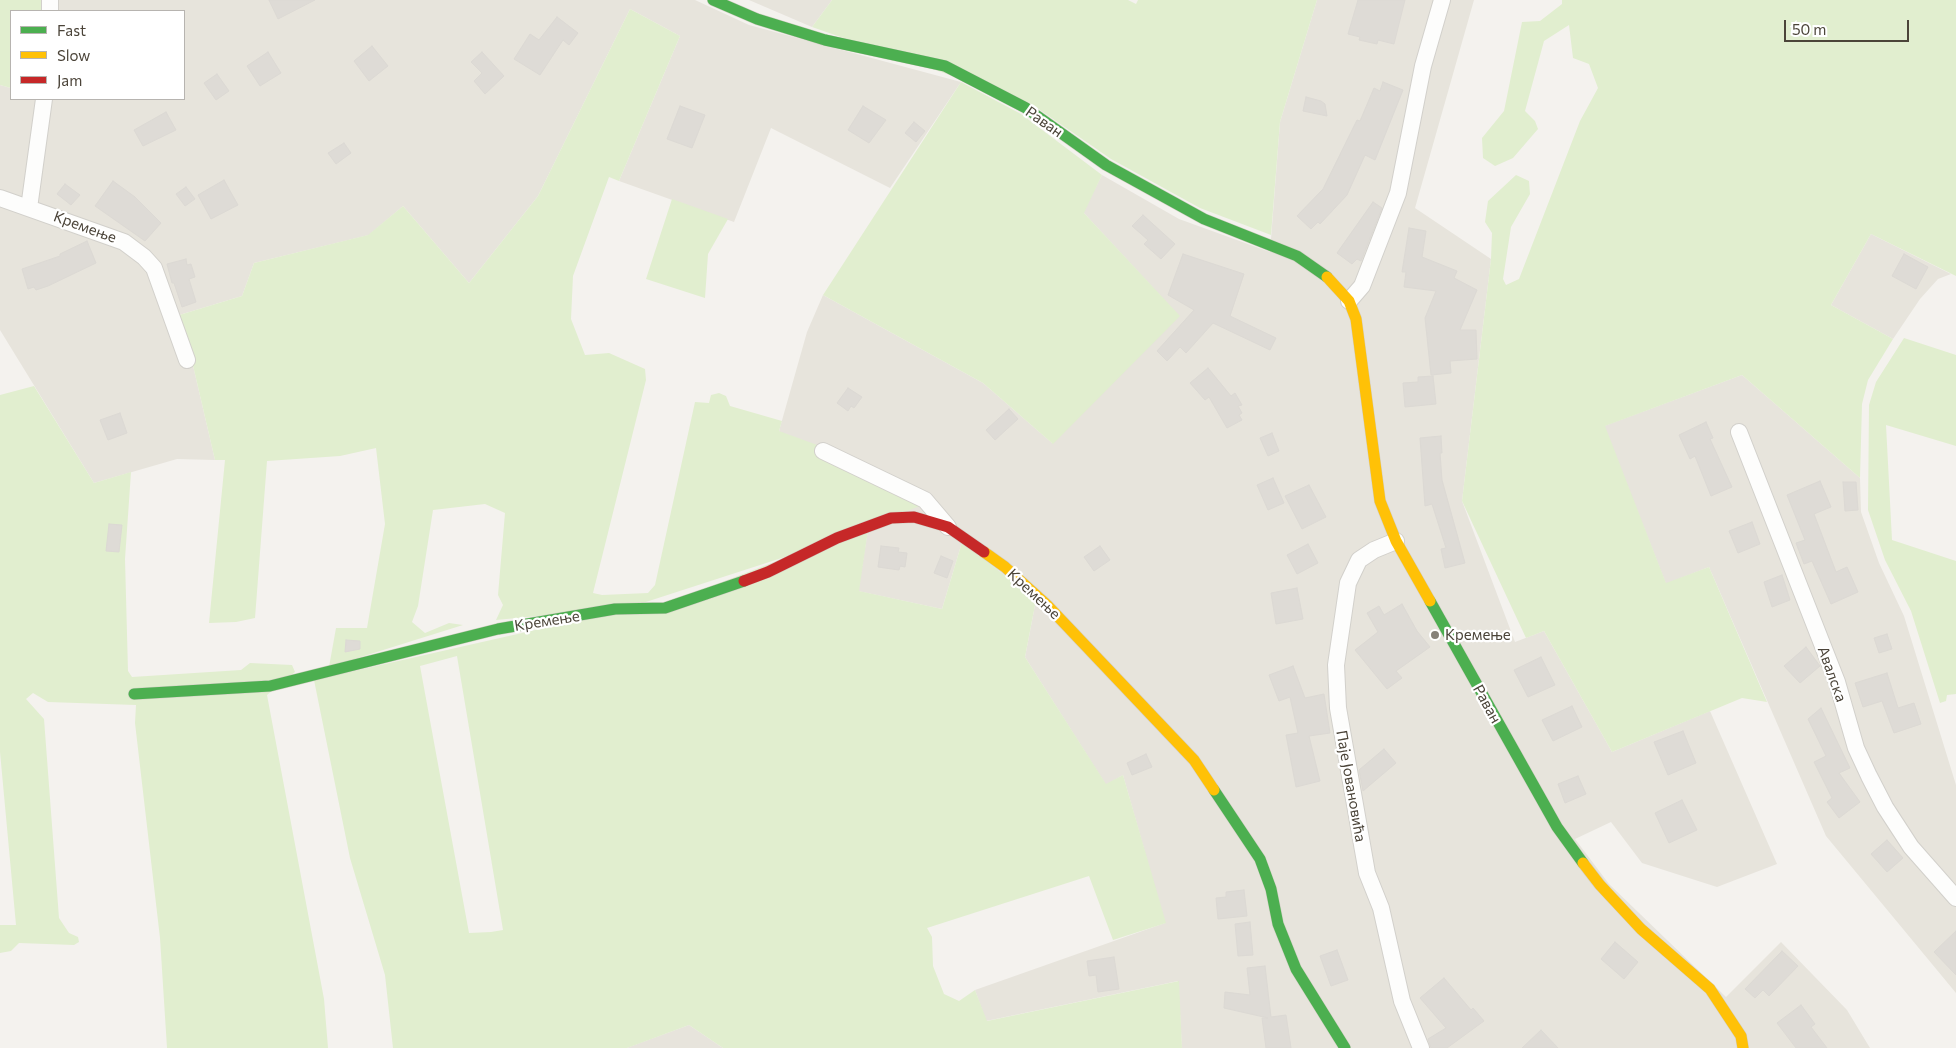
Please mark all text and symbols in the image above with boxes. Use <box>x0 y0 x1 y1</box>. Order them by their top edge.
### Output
legend <box>10 10 185 100</box>
scale bar <box>1786 10 1911 42</box>
text: 50 m <box>1792 20 1826 38</box>
text: Fast <box>57 21 86 39</box>
text: Slow <box>57 46 90 64</box>
text: Jam <box>57 71 82 89</box>
street label: Раван <box>1022 103 1066 141</box>
street label: Кремење <box>51 207 119 247</box>
street label: Кремење <box>1004 565 1064 623</box>
street label: Кремење <box>513 607 581 635</box>
place label: Кремење <box>1445 626 1511 644</box>
marker: Кремење <box>1429 629 1441 641</box>
street label: Авалска <box>1814 644 1850 704</box>
street label: Раван <box>1469 682 1505 726</box>
street label: Паје Јовановића <box>1332 729 1370 843</box>

